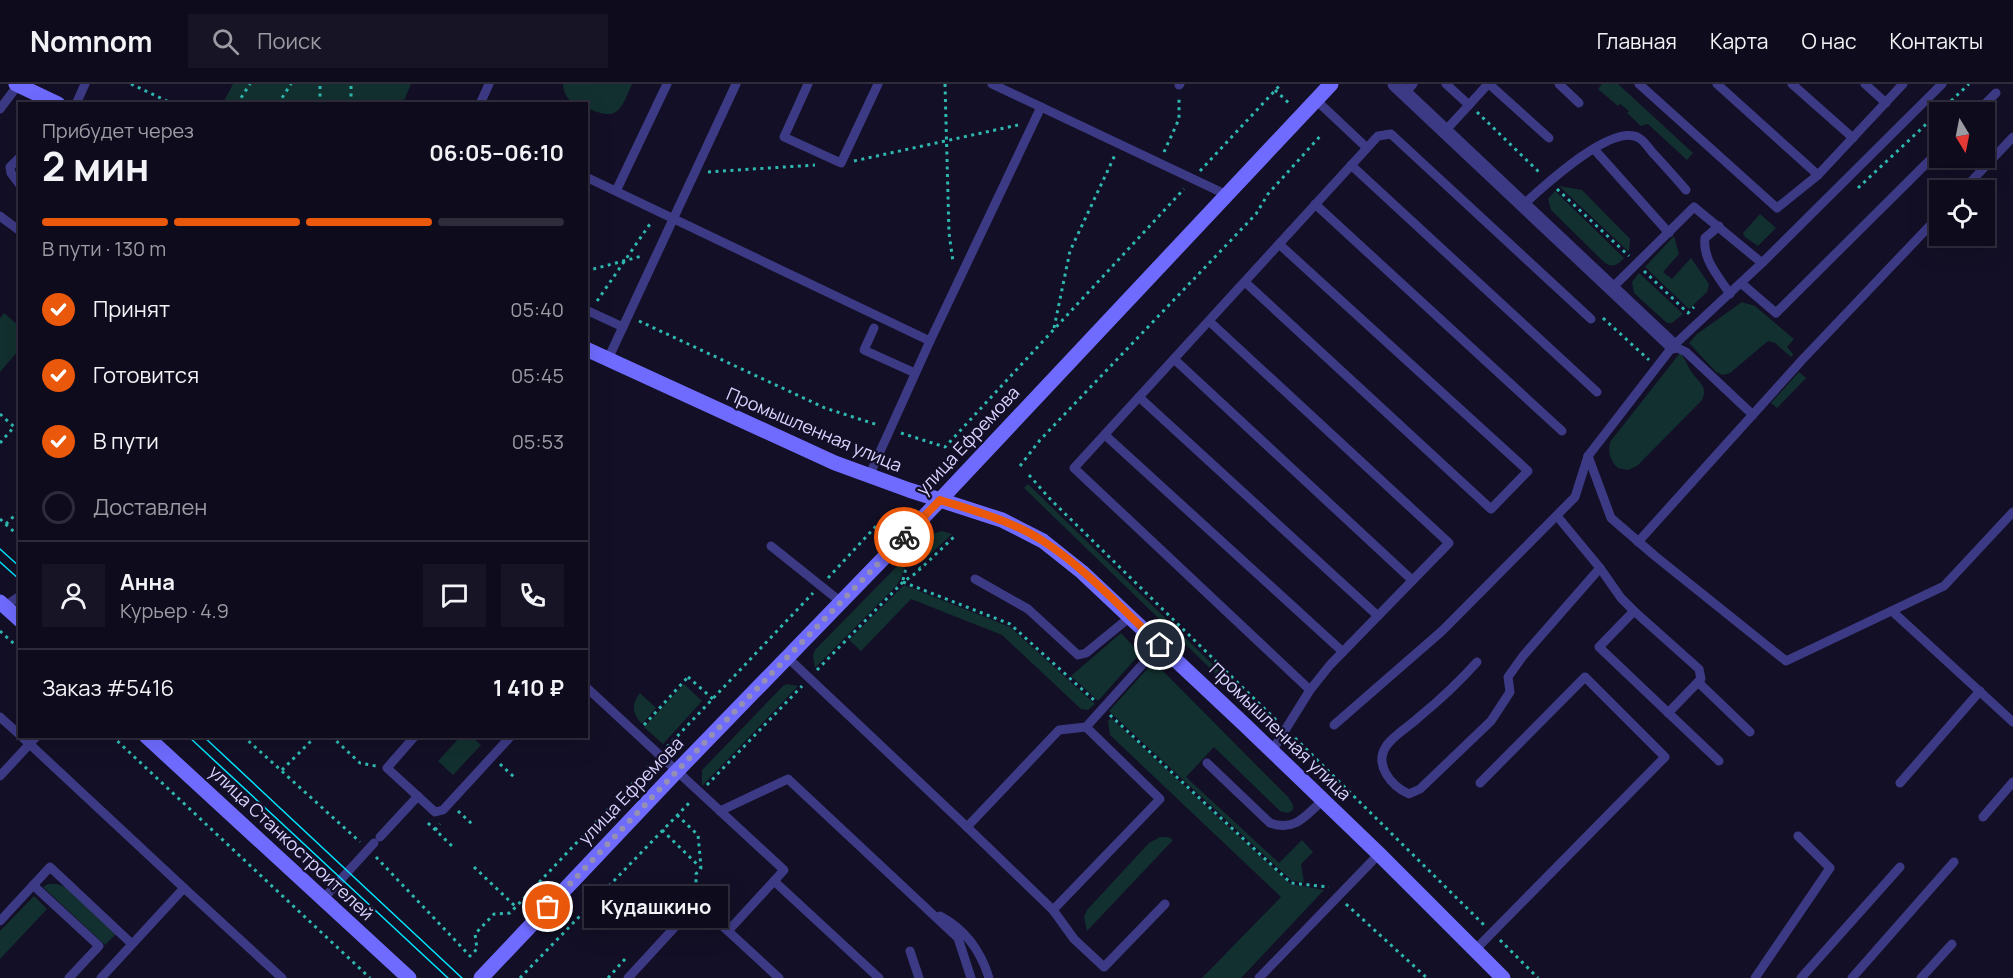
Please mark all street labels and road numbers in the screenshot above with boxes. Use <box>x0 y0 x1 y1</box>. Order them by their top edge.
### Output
street label: улица Ефремова <box>910 380 1024 500</box>
street label: Промышленная улица <box>723 381 906 477</box>
street label: Промышленная улица <box>1205 657 1357 805</box>
street label: улица Ефремова <box>573 731 688 849</box>
street label: улица Станкостроителей <box>204 759 379 925</box>

